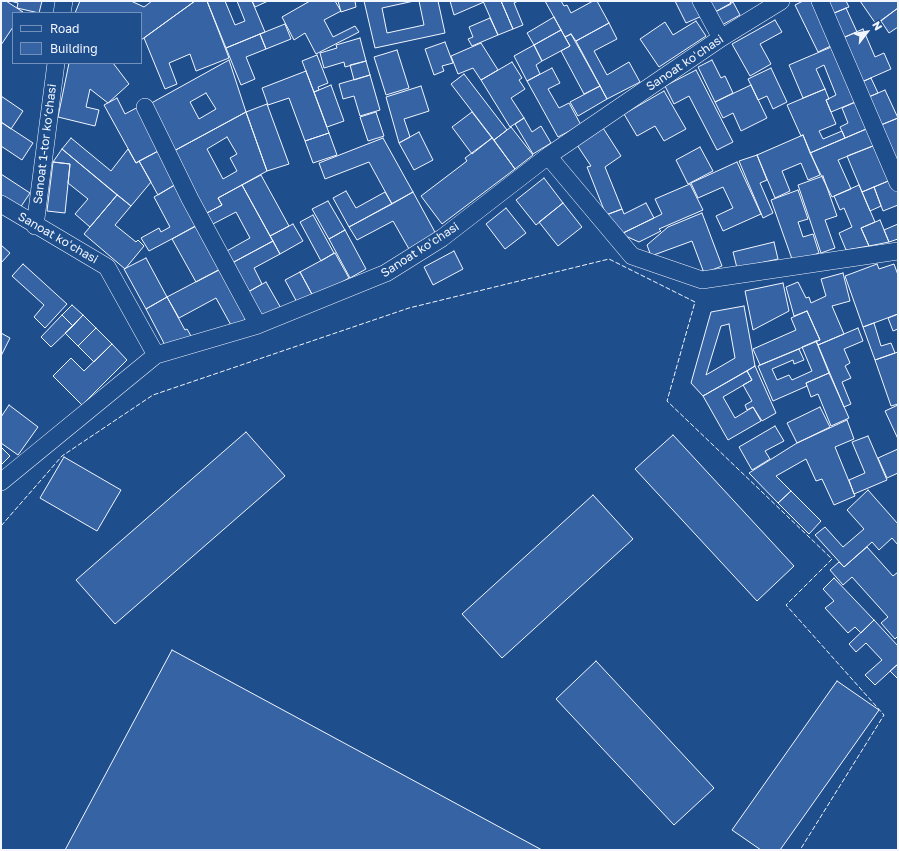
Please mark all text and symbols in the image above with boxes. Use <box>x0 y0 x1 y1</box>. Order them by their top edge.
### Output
legend <box>12 12 142 64</box>
north arrow <box>847 12 887 52</box>
text: N <box>870 19 885 32</box>
text: Road <box>50 21 79 36</box>
street label: Sanoat koʻchasi <box>644 32 726 94</box>
text: Building <box>50 41 98 56</box>
street label: Sanoat 1-tor ko‘chasi <box>30 83 60 205</box>
street label: Sanoat koʻchasi <box>15 209 101 267</box>
street label: Sanoat koʻchasi <box>378 219 462 281</box>

